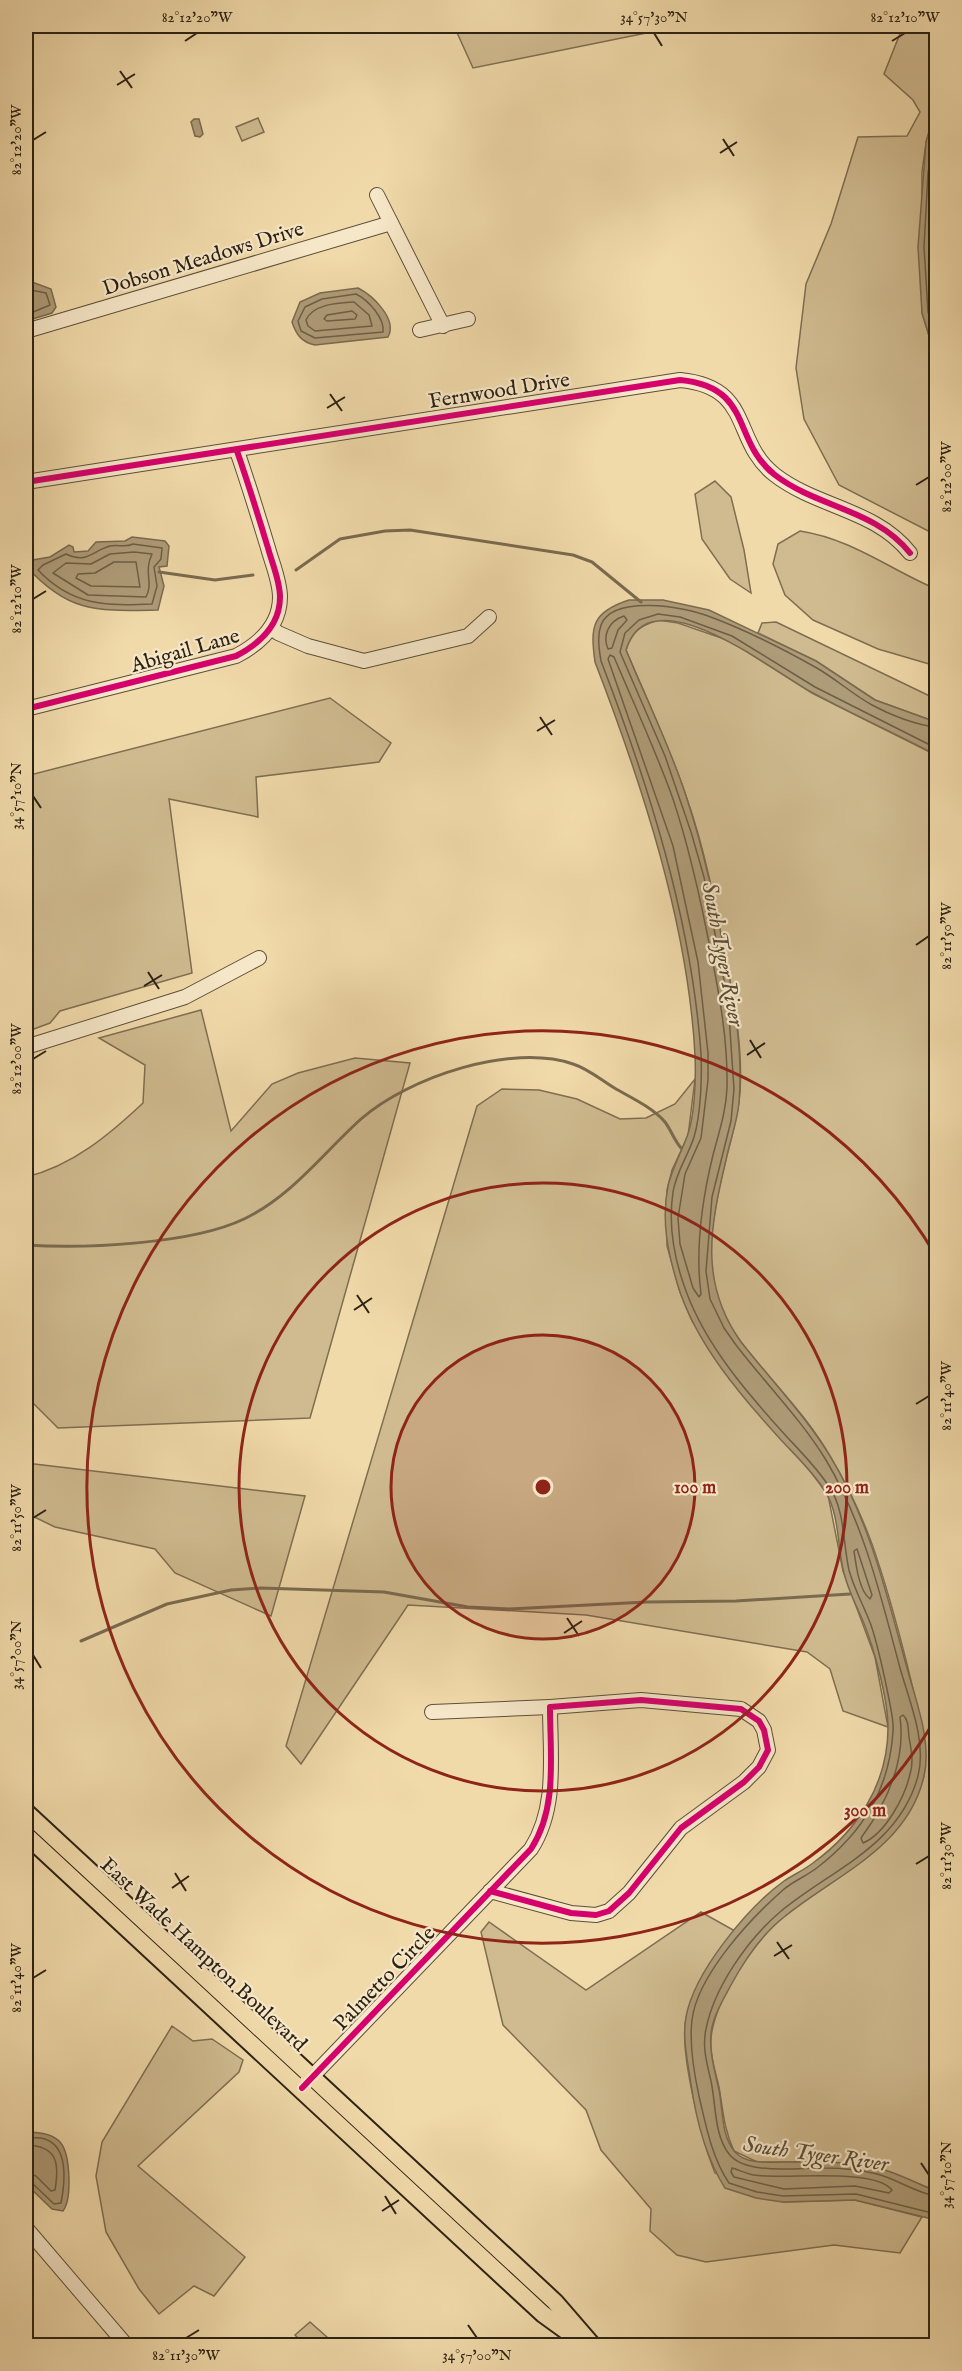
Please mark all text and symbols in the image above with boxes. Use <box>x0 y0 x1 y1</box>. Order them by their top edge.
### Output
text: 82°12'20"W <box>162 8 233 27</box>
text: 34°57'30"N <box>620 8 688 27</box>
text: 82°12'10"W <box>870 8 940 27</box>
text: 82°12'20"W <box>7 104 26 175</box>
street label: Dobson Meadows Drive <box>100 216 308 303</box>
street label: Fernwood Drive <box>427 367 572 416</box>
text: 82°12'00"W <box>937 441 956 512</box>
text: 82°12'10"W <box>7 564 26 634</box>
street label: Abigail Lane <box>127 623 243 680</box>
text: 34°57'10"N <box>7 762 26 830</box>
water label: South Tyger River <box>694 880 750 1030</box>
text: 82°11'50"W <box>937 902 956 970</box>
text: 82°12'00"W <box>7 1023 26 1094</box>
text: 82°11'40"W <box>937 1361 956 1431</box>
centre of rings <box>533 1477 553 1497</box>
text: 100 m <box>674 1477 716 1500</box>
text: 200 m <box>825 1477 869 1500</box>
text: 82°11'50"W <box>7 1484 26 1552</box>
text: 34°57'00"N <box>7 1620 26 1690</box>
text: 300 m <box>844 1800 886 1823</box>
text: 82°11'30"W <box>937 1821 956 1890</box>
street label: East Wade Hampton Boulevard <box>94 1852 313 2059</box>
street label: Palmetto Circle <box>328 1921 442 2037</box>
text: 82°11'40"W <box>7 1943 26 2013</box>
water label: South Tyger River <box>741 2131 892 2179</box>
text: 34°57'10"N <box>937 2141 956 2209</box>
text: 82°11'30"W <box>152 2346 221 2365</box>
text: 34°57'00"N <box>442 2346 512 2365</box>

